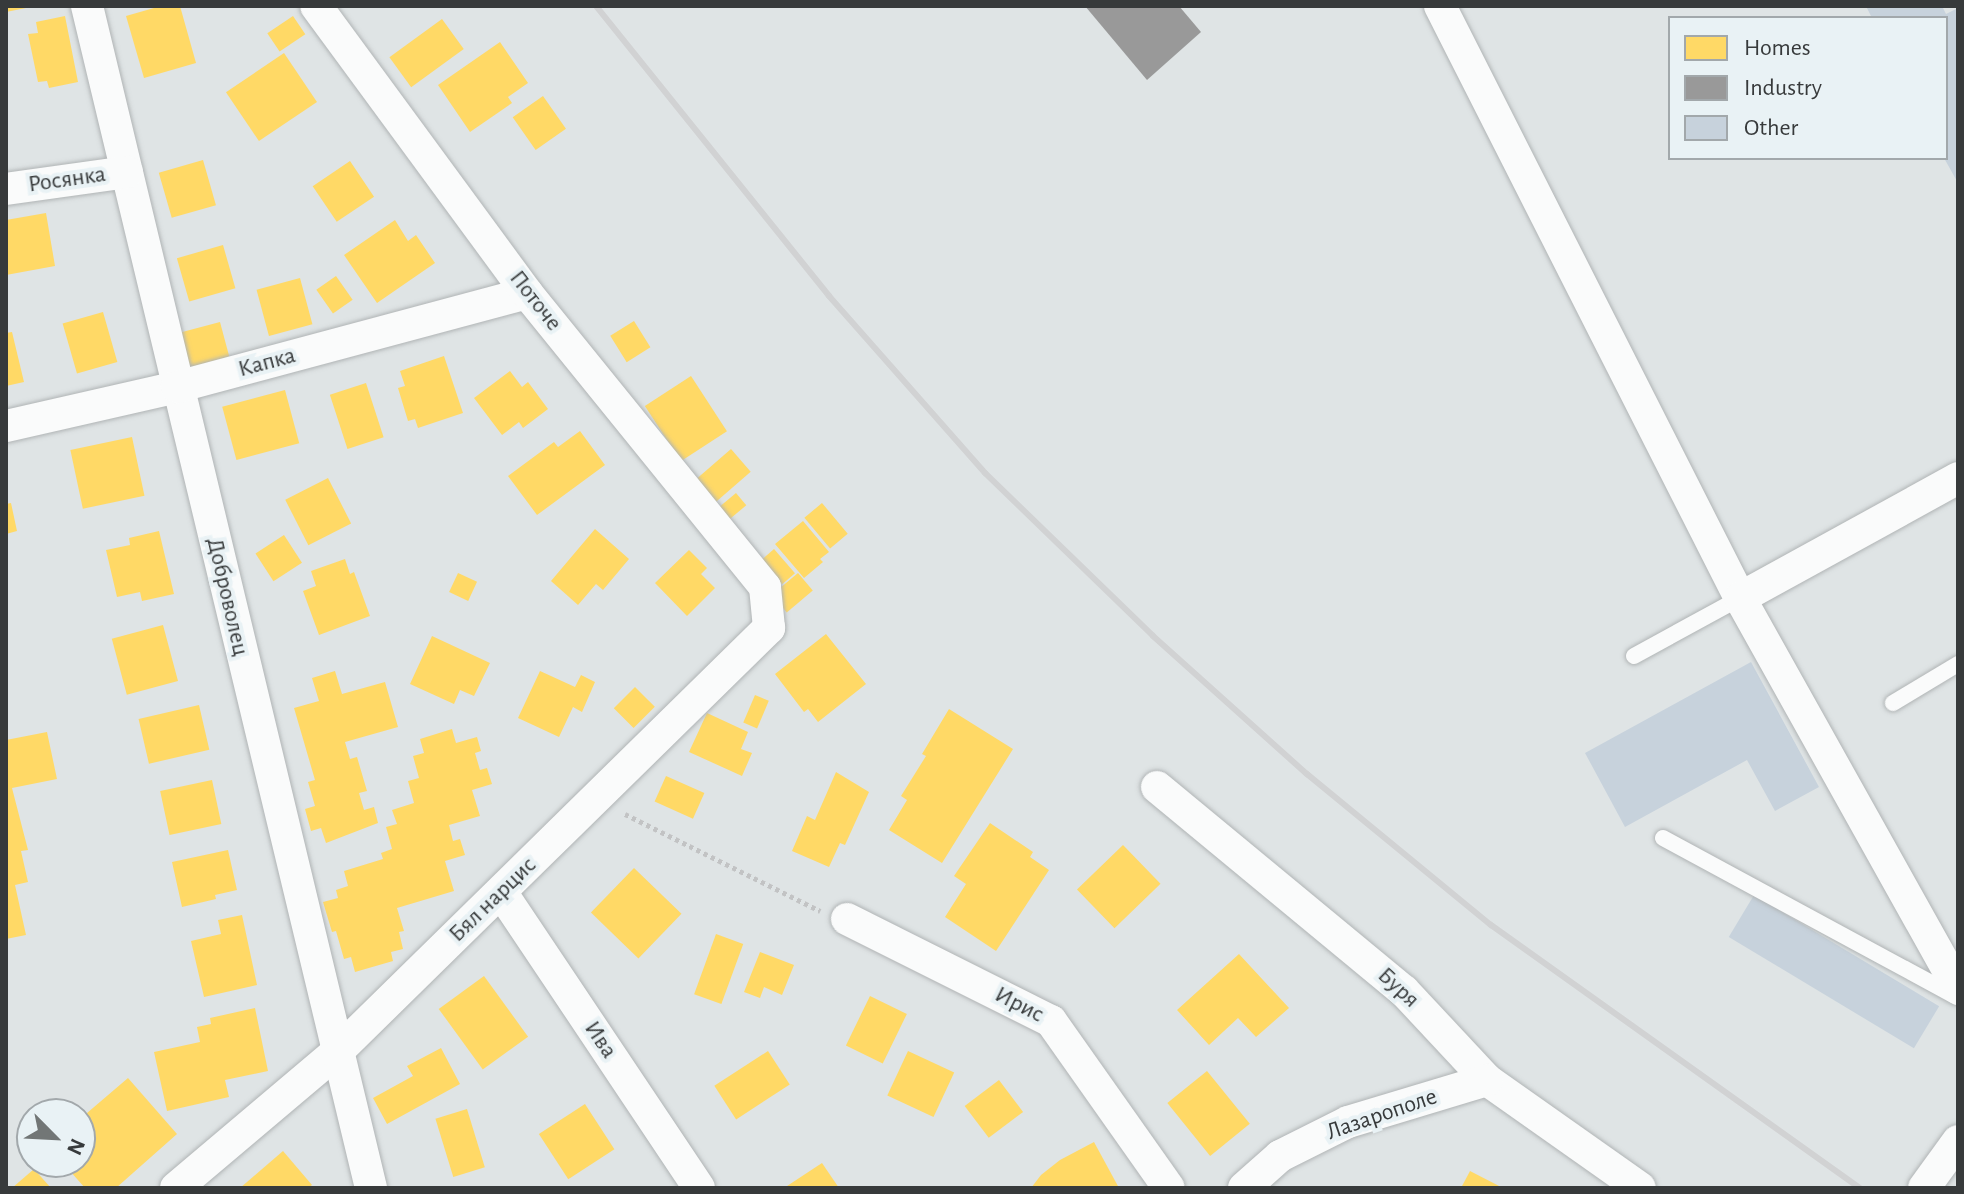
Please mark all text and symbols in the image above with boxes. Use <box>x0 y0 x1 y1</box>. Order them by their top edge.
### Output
legend <box>1668 16 1948 160</box>
text: Homes <box>1744 36 1811 60</box>
text: Industry <box>1744 76 1822 100</box>
text: Other <box>1744 116 1798 140</box>
street label: Росянка <box>26 160 108 200</box>
street label: Поточе <box>502 265 568 337</box>
street label: Капка <box>235 342 299 384</box>
street label: Доброволец <box>199 535 255 659</box>
street label: Бял нарцис <box>443 851 543 949</box>
street label: Буря <box>1371 962 1425 1014</box>
street label: Ирис <box>990 981 1048 1029</box>
street label: Ива <box>577 1016 623 1064</box>
street label: Лазарополе <box>1323 1083 1441 1147</box>
north arrow <box>16 1098 96 1178</box>
text: N <box>63 1135 89 1158</box>

